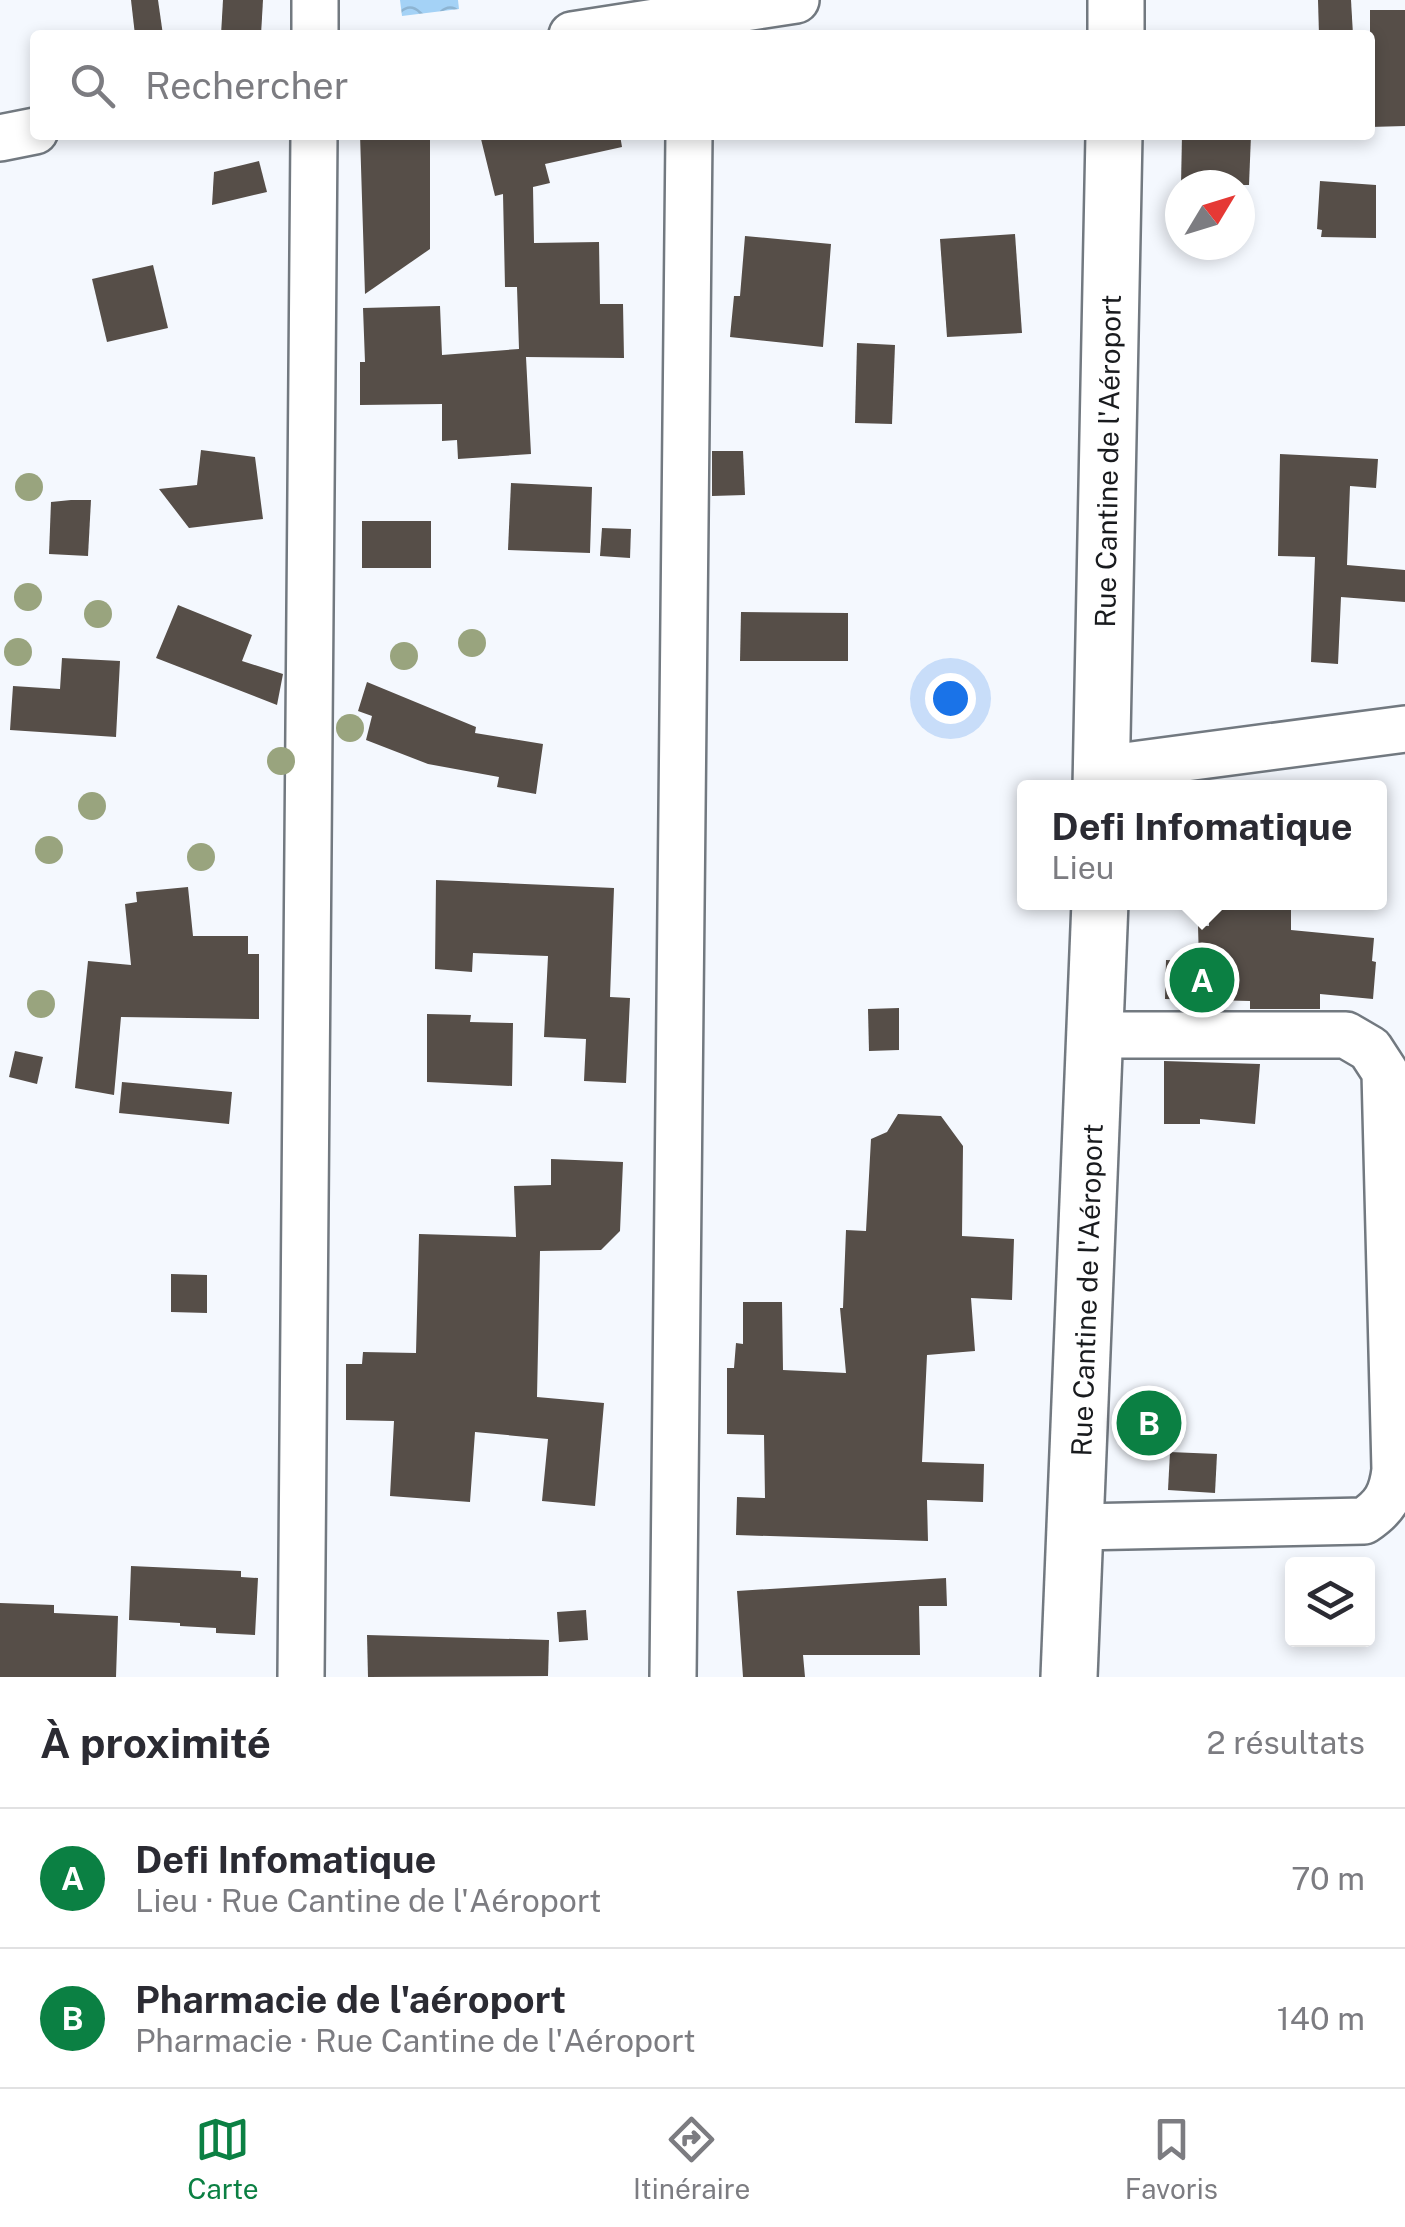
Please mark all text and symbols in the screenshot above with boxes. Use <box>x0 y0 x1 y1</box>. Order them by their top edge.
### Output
search box <box>30 30 1375 140</box>
icon: search <box>65 58 120 113</box>
text: Rechercher <box>145 63 349 108</box>
north arrow <box>1165 170 1255 260</box>
street label: Rue Cantine de l'Aéroport <box>1088 294 1127 628</box>
your location <box>925 673 976 724</box>
popup <box>1017 780 1387 910</box>
text: Defi Infomatique <box>1051 804 1353 849</box>
text: Lieu <box>1051 849 1114 886</box>
pin: A <box>1170 942 1234 1018</box>
street label: Rue Cantine de l'Aéroport <box>1064 1123 1109 1457</box>
pin: B <box>1116 1386 1182 1460</box>
map controls <box>1285 1557 1375 1647</box>
button: layers <box>1285 1557 1375 1647</box>
text: À proximité <box>40 1718 271 1767</box>
text: 2 résultats <box>1206 1724 1365 1761</box>
text: Defi Infomatique <box>135 1837 436 1882</box>
text: A <box>61 1860 84 1897</box>
text: 70 m <box>1291 1860 1365 1897</box>
text: Lieu · Rue Cantine de l'Aéroport <box>135 1882 601 1919</box>
text: Pharmacie de l'aéroport <box>135 1977 566 2022</box>
text: B <box>62 2000 83 2037</box>
text: 140 m <box>1277 2000 1365 2037</box>
text: Pharmacie · Rue Cantine de l'Aéroport <box>135 2022 696 2059</box>
tab: Carte <box>187 2112 259 2205</box>
tab: Itinéraire <box>633 2112 750 2205</box>
tab: Favoris <box>1125 2112 1218 2205</box>

